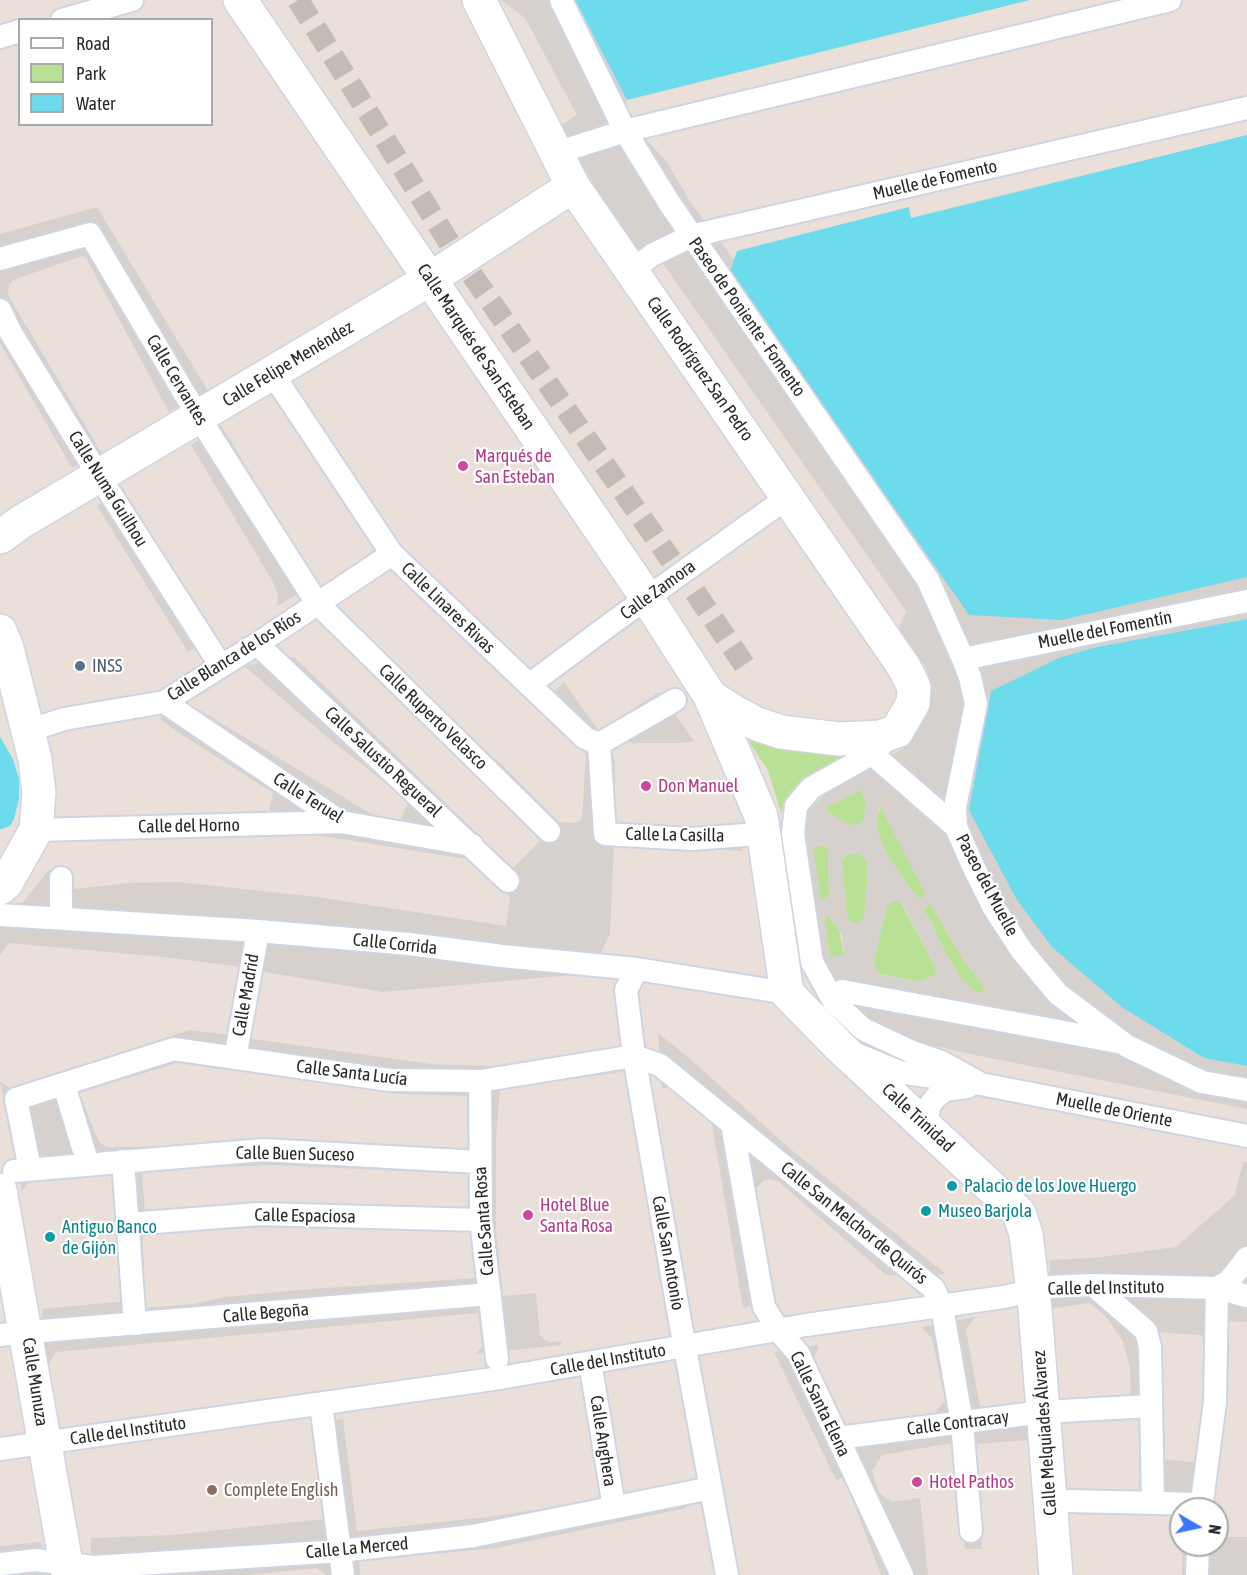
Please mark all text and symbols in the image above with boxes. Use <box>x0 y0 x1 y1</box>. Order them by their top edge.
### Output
legend <box>18 18 213 126</box>
text: Road <box>76 33 110 54</box>
text: Park <box>76 63 106 84</box>
text: Water <box>76 93 115 114</box>
street label: Muelle de Fomento <box>871 155 999 205</box>
street label: Paseo de Poniente - Fomento <box>684 233 810 401</box>
street label: Calle Marqués de San Esteban <box>412 260 540 434</box>
street label: Calle Rodríguez San Pedro <box>642 293 758 445</box>
street label: Calle Felipe Menéndez <box>219 316 357 412</box>
street label: Calle Cervantes <box>141 331 213 429</box>
street label: Calle Numa Guilhou <box>64 427 152 551</box>
place label: Marqués de San Esteban <box>475 445 555 488</box>
marker: Marqués de San Esteban <box>456 459 470 473</box>
street label: Calle Zamora <box>616 555 700 625</box>
street label: Calle Linares Rivas <box>397 558 499 658</box>
street label: Calle Blanca de los Ríos <box>163 606 305 706</box>
street label: Muelle del Fomentín <box>1036 606 1174 654</box>
place label: INSS <box>92 655 122 677</box>
marker: INSS <box>73 659 87 673</box>
street label: Calle Ruperto Velasco <box>374 660 492 774</box>
street label: Calle Salustio Regueral <box>320 702 446 822</box>
street label: Calle Teruel <box>269 768 347 828</box>
place label: Don Manuel <box>658 775 739 797</box>
marker: Don Manuel <box>639 779 653 793</box>
street label: Calle del Horno <box>138 814 240 838</box>
street label: Calle La Casilla <box>625 823 725 847</box>
street label: Paseo del Muelle <box>951 830 1023 940</box>
street label: Calle Corrida <box>352 929 438 959</box>
street label: Calle Madrid <box>228 952 264 1038</box>
street label: Calle Santa Lucía <box>295 1055 409 1091</box>
street label: Calle Trinidad <box>877 1079 959 1157</box>
street label: Muelle de Oriente <box>1054 1088 1174 1132</box>
street label: Calle Buen Suceso <box>235 1142 355 1166</box>
street label: Calle San Melchor de Quirós <box>776 1157 932 1289</box>
street label: Calle Santa Rosa <box>469 1166 499 1276</box>
place label: Palacio de los Jove Huergo <box>964 1175 1137 1197</box>
marker: Palacio de los Jove Huergo <box>945 1179 959 1193</box>
place label: Hotel Blue Santa Rosa <box>540 1194 613 1236</box>
street label: Calle San Antonio <box>647 1194 689 1312</box>
place label: Museo Barjola <box>938 1200 1032 1222</box>
street label: Calle Espaciosa <box>254 1204 356 1228</box>
marker: Museo Barjola <box>919 1204 933 1218</box>
marker: Hotel Blue Santa Rosa <box>521 1208 535 1222</box>
place label: Antiguo Banco de Gijón <box>62 1216 157 1258</box>
marker: Antiguo Banco de Gijón <box>43 1230 57 1244</box>
street label: Calle del Instituto <box>1047 1276 1165 1300</box>
street label: Calle Begoña <box>222 1298 310 1328</box>
street label: Calle Munuza <box>17 1336 53 1428</box>
street label: Calle del Instituto <box>549 1339 667 1381</box>
street label: Calle Santa Elena <box>785 1348 855 1460</box>
street label: Calle Melquiades Álvarez <box>1028 1350 1062 1516</box>
street label: Calle Anghera <box>585 1394 621 1488</box>
street label: Calle Contracay <box>906 1406 1010 1440</box>
street label: Calle del Instituto <box>69 1412 187 1450</box>
place label: Hotel Pathos <box>929 1471 1014 1493</box>
marker: Hotel Pathos <box>910 1475 924 1489</box>
place label: Complete English <box>224 1479 339 1501</box>
marker: Complete English <box>205 1483 219 1497</box>
north arrow <box>1169 1497 1229 1557</box>
text: N <box>1205 1523 1224 1536</box>
street label: Calle La Merced <box>305 1533 409 1563</box>

